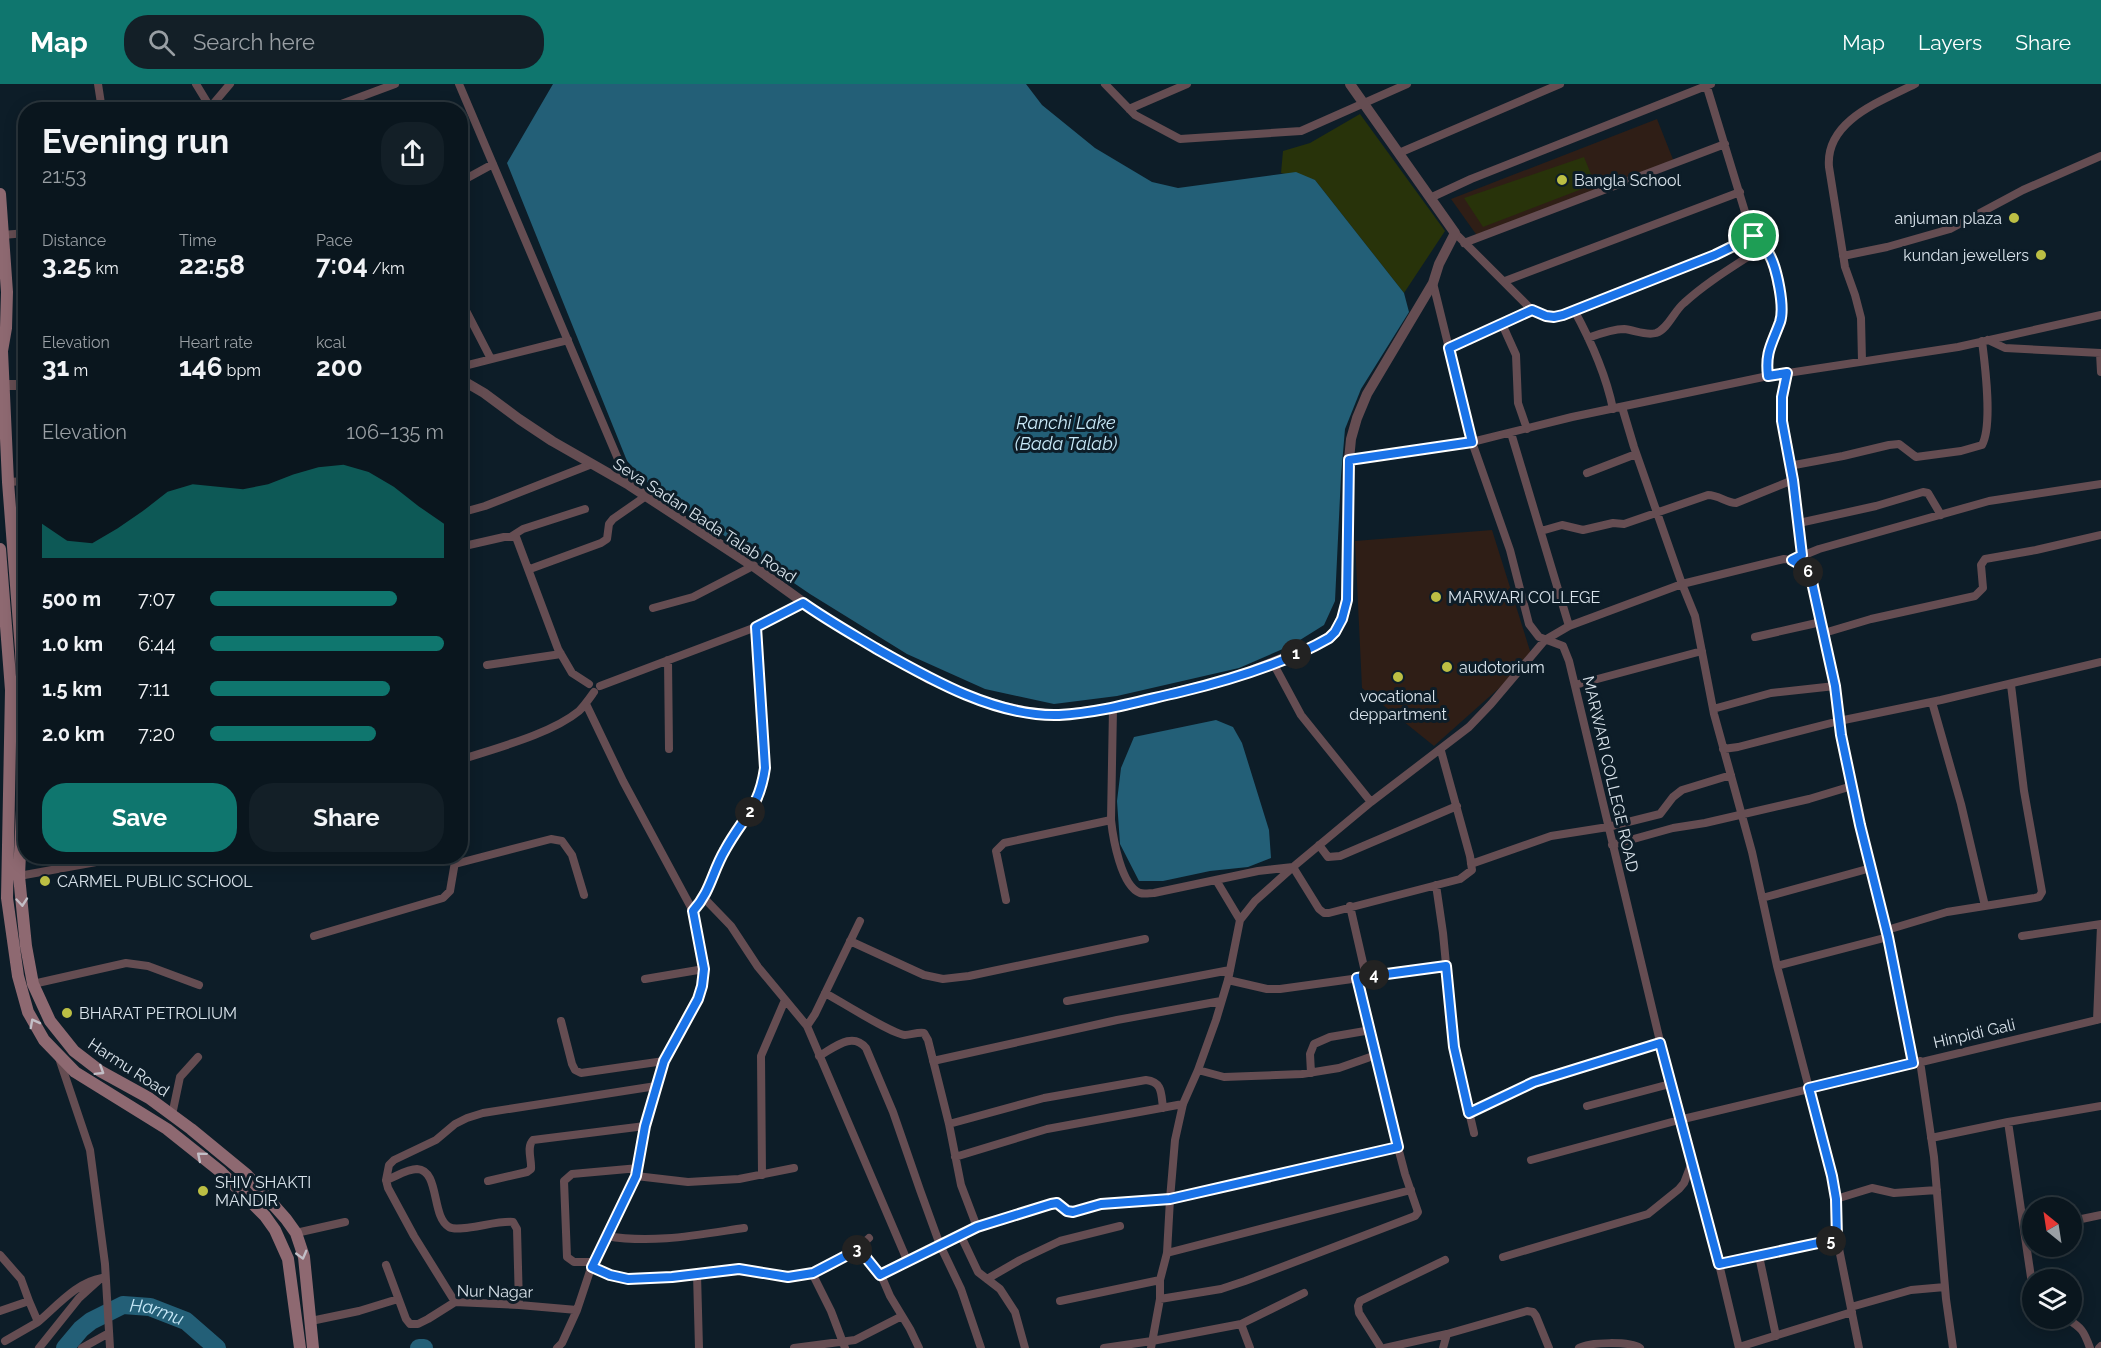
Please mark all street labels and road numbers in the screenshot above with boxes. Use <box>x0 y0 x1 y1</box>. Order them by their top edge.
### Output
street label: Seva Sadan Bada Talab Road <box>610 454 800 587</box>
street label: MARWARI COLLEGE ROAD <box>1579 674 1642 874</box>
street label: Hinpidi Gali <box>1931 1015 2017 1052</box>
street label: Harmu Road <box>85 1034 173 1101</box>
street label: Nur Nagar <box>457 1281 534 1302</box>

